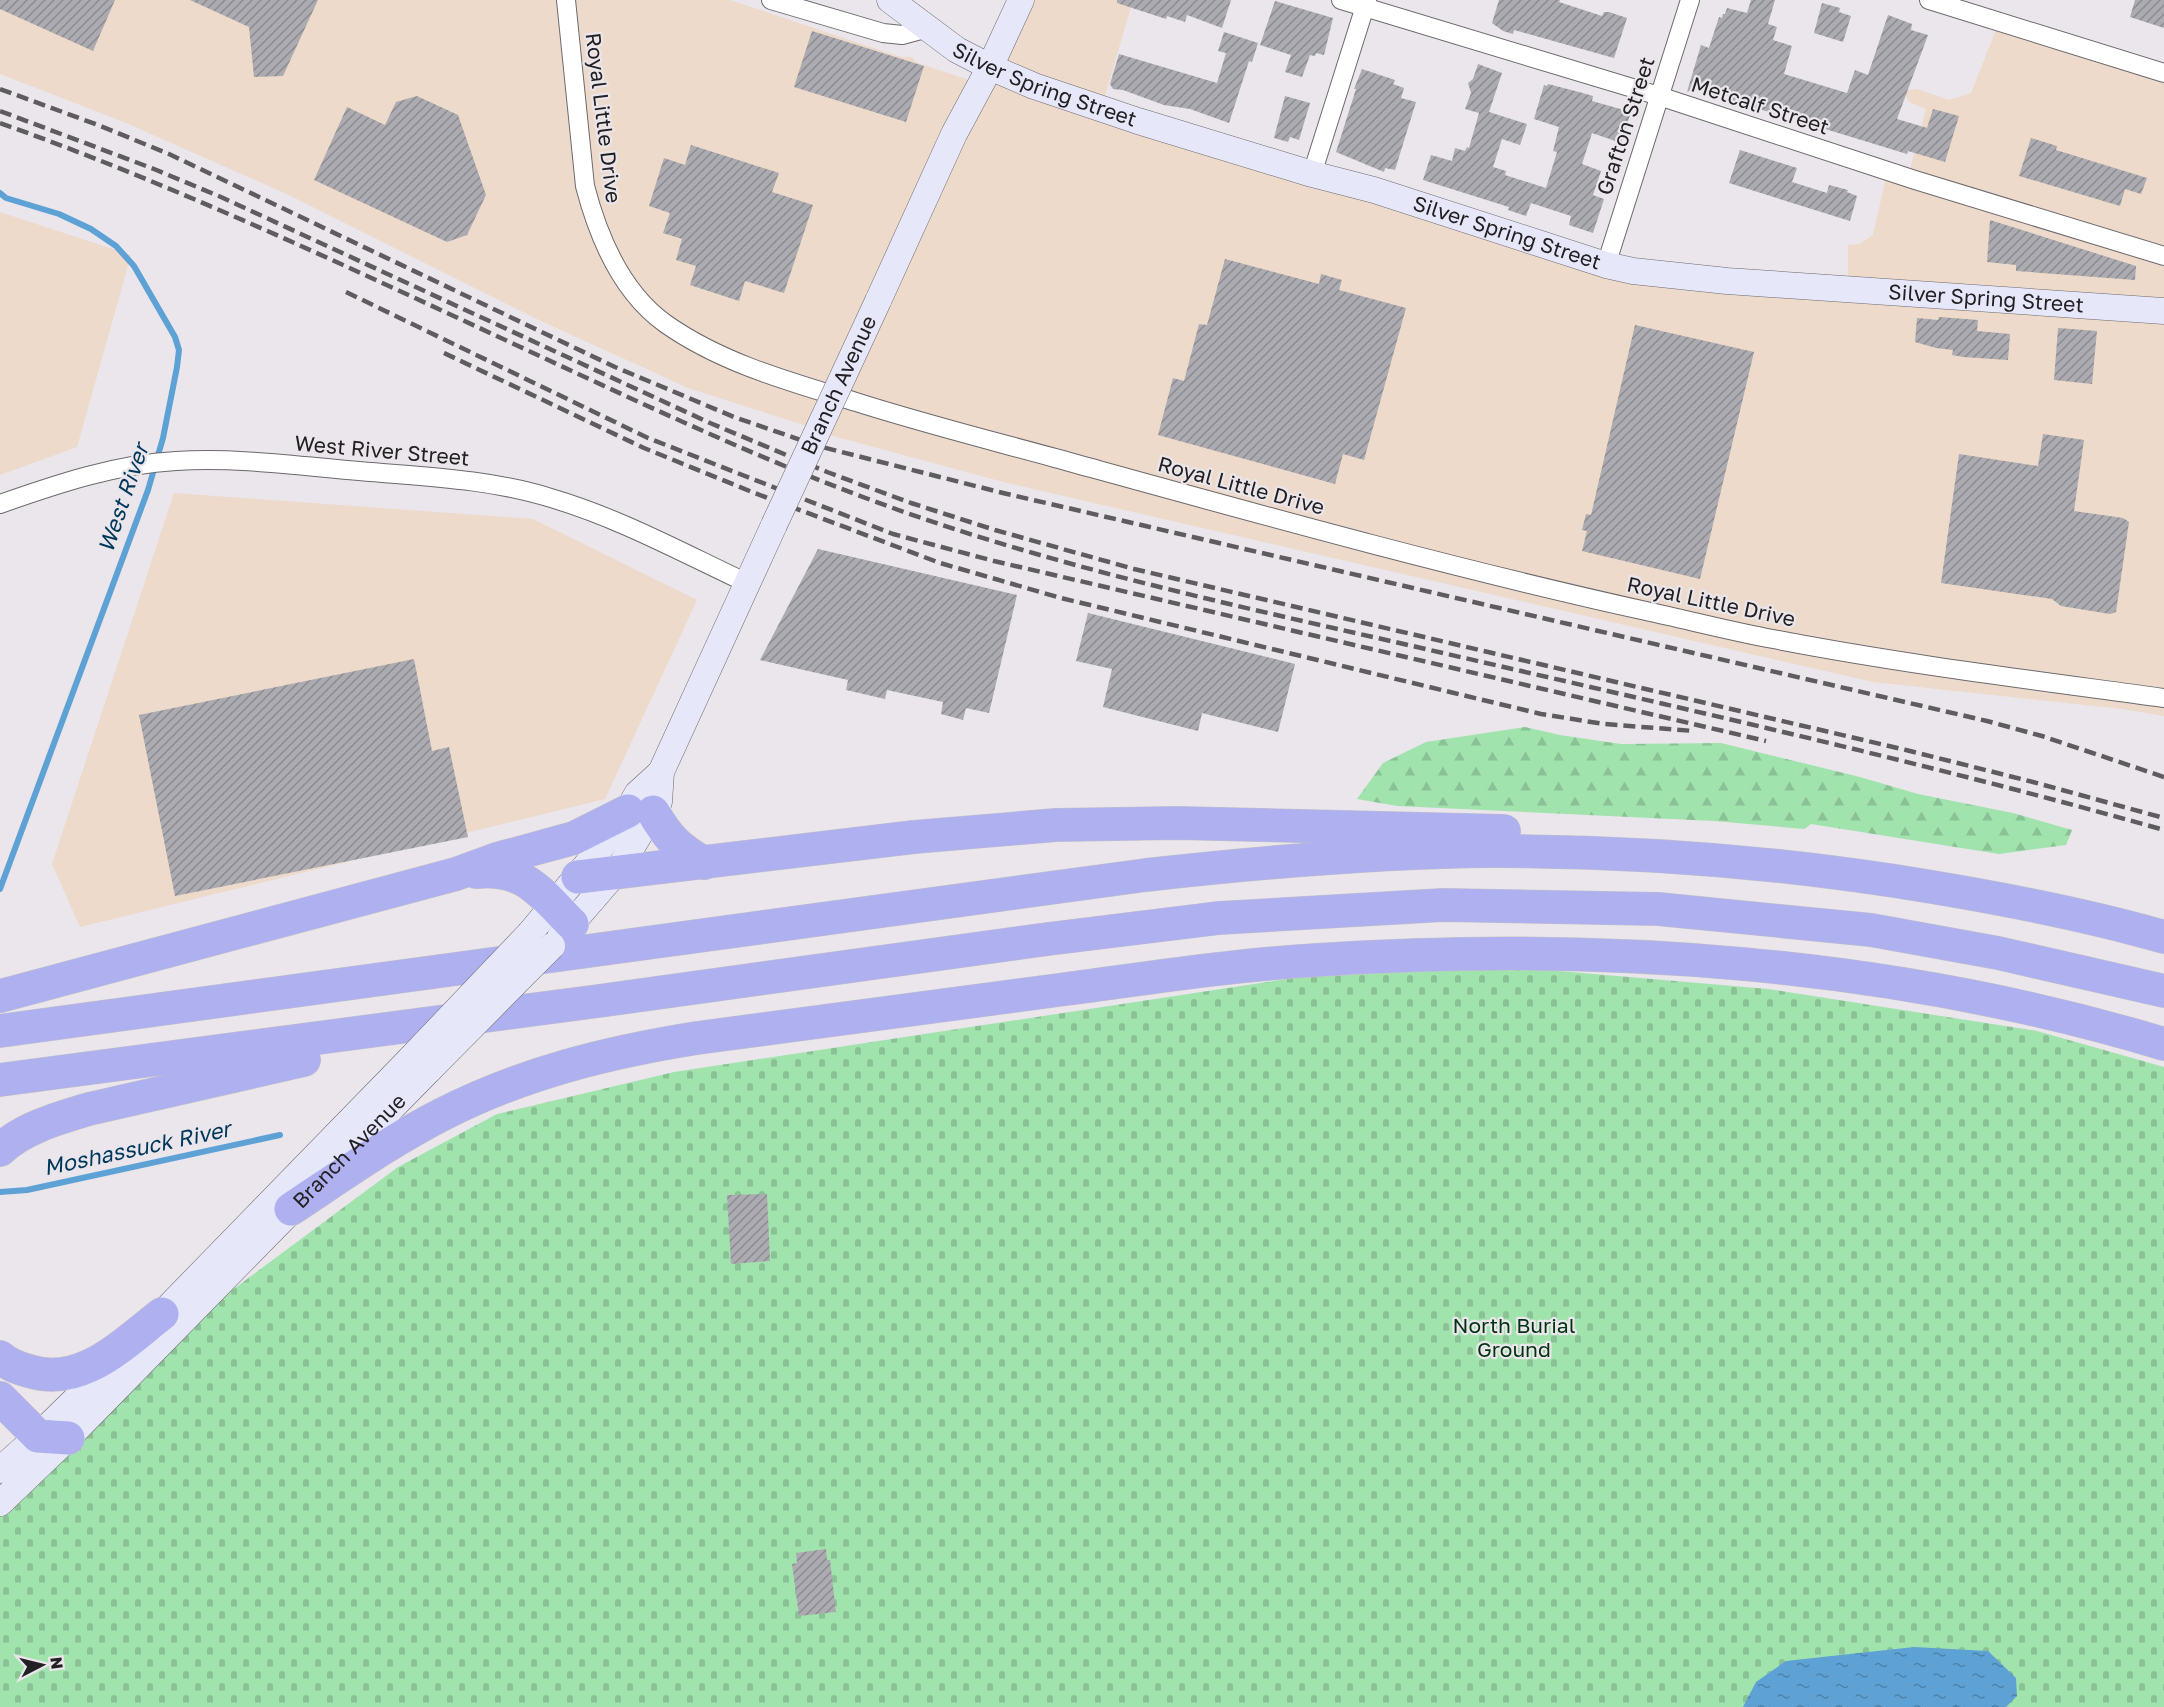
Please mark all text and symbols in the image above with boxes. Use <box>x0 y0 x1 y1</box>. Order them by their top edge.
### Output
street label: Royal Little Drive <box>581 31 627 205</box>
street label: Silver Spring Street <box>948 36 1140 132</box>
street label: Grafton Street <box>1590 53 1660 198</box>
street label: Metcalf Street <box>1688 71 1832 140</box>
street label: Silver Spring Street <box>1410 190 1604 275</box>
street label: Silver Spring Street <box>1888 278 2085 317</box>
street label: Branch Avenue <box>794 311 881 459</box>
street label: West River Street <box>294 429 471 471</box>
water label: West River <box>91 437 155 556</box>
street label: Royal Little Drive <box>1155 450 1327 520</box>
street label: Royal Little Drive <box>1625 570 1798 632</box>
street label: Branch Avenue <box>287 1088 411 1213</box>
water label: Moshassuck River <box>41 1114 236 1181</box>
park label: North Burial Ground <box>1453 1312 1575 1362</box>
north arrow <box>12 1635 72 1695</box>
text: N <box>46 1656 68 1670</box>

